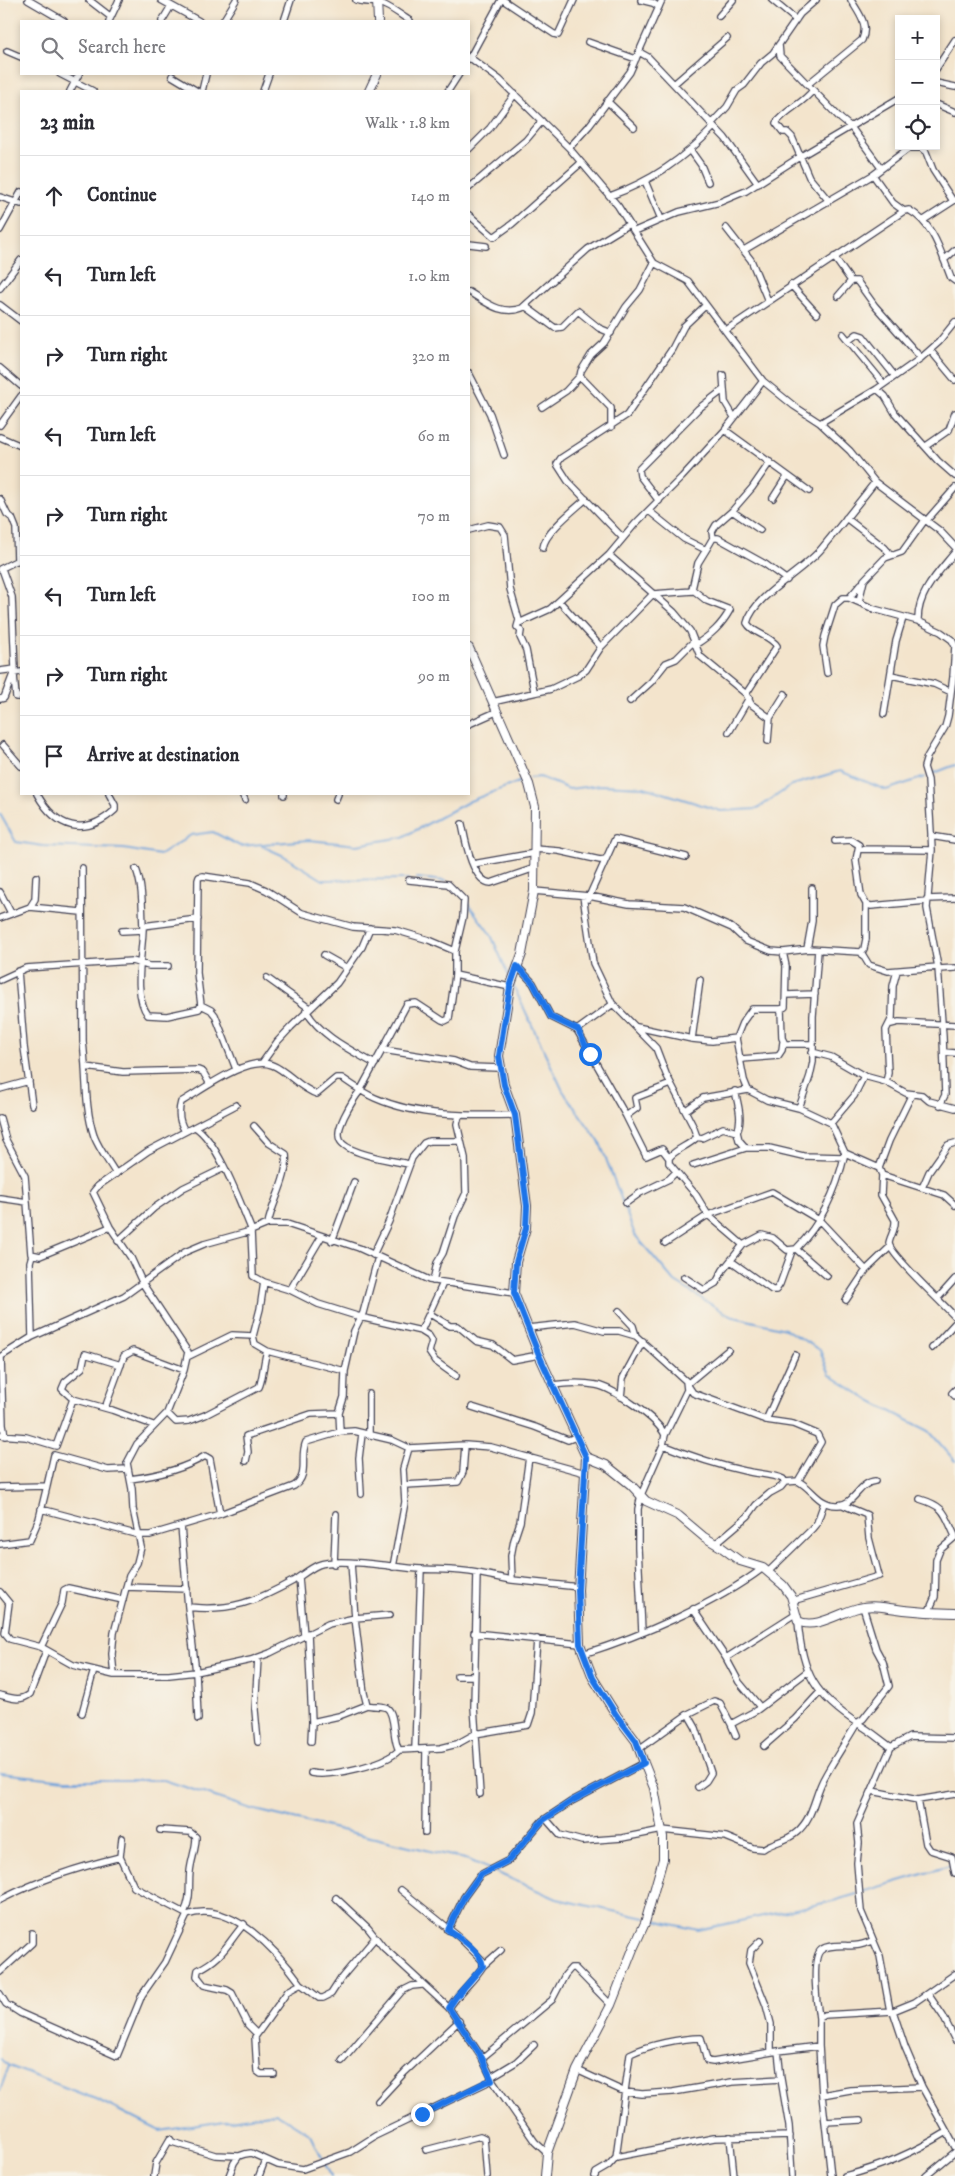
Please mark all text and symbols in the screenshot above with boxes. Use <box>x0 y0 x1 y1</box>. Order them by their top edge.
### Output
map controls <box>895 15 940 150</box>
button: + <box>895 15 940 60</box>
search box <box>20 20 470 75</box>
icon: search <box>38 34 66 62</box>
text: Search here <box>78 36 166 59</box>
button: − <box>895 60 940 105</box>
button: locate <box>895 105 940 150</box>
text: 23 min <box>40 110 95 136</box>
text: Walk · 1.8 km <box>365 113 450 133</box>
icon: ahead <box>40 182 68 210</box>
text: Continue <box>87 184 157 207</box>
text: 140 m <box>411 186 450 206</box>
icon: left <box>40 262 68 290</box>
text: Turn left <box>87 264 156 287</box>
text: 1.0 km <box>408 266 450 286</box>
icon: right <box>40 342 68 370</box>
text: Turn right <box>87 344 167 367</box>
text: 320 m <box>412 346 450 366</box>
icon: left <box>40 422 68 450</box>
text: Turn left <box>87 424 156 447</box>
text: 60 m <box>418 426 450 446</box>
icon: right <box>40 502 68 530</box>
text: Turn right <box>87 504 167 527</box>
text: 70 m <box>418 506 450 526</box>
icon: left <box>40 582 68 610</box>
text: Turn left <box>87 584 156 607</box>
text: 100 m <box>412 586 450 606</box>
icon: right <box>40 662 68 690</box>
text: Turn right <box>87 664 167 687</box>
text: 90 m <box>418 666 450 686</box>
icon: arrive <box>40 742 68 770</box>
text: Arrive at destination <box>87 744 239 767</box>
route start <box>579 1043 602 1066</box>
route end <box>411 2103 434 2126</box>

